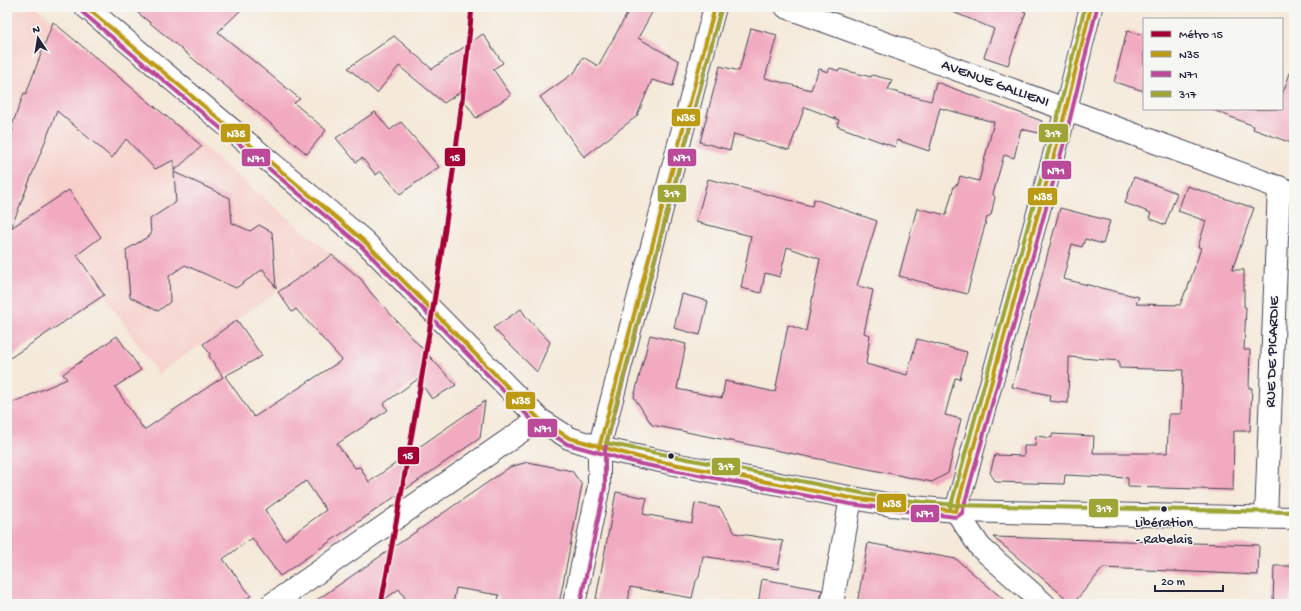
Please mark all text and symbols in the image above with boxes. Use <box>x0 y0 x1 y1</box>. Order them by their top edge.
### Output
north arrow <box>18 18 58 58</box>
legend <box>1143 18 1283 110</box>
text: N <box>32 24 41 37</box>
text: Métro 15 <box>1179 29 1223 43</box>
text: N35 <box>1179 49 1199 63</box>
street label: AVENUE GALLIENI <box>939 56 1051 112</box>
text: N71 <box>1179 69 1198 83</box>
text: 317 <box>1178 89 1197 103</box>
line badge: N35 <box>671 108 701 127</box>
text: N35 <box>677 113 696 125</box>
line badge: N35 <box>220 123 251 143</box>
line badge: 317 <box>1038 123 1069 143</box>
text: N35 <box>227 129 246 141</box>
text: 317 <box>1044 129 1062 141</box>
line badge: 15 <box>444 147 466 167</box>
line badge: N71 <box>241 148 271 167</box>
line badge: N71 <box>667 148 697 167</box>
text: 15 <box>449 153 460 165</box>
text: N71 <box>673 153 691 165</box>
text: N71 <box>247 154 265 166</box>
line badge: N71 <box>1041 160 1072 180</box>
text: N71 <box>1047 166 1065 178</box>
line badge: 317 <box>657 184 687 203</box>
line badge: N35 <box>1027 187 1058 206</box>
text: 317 <box>663 189 681 201</box>
text: N35 <box>1034 192 1053 204</box>
street label: RUE DE PICARDIE <box>1262 295 1284 408</box>
line badge: N35 <box>505 391 536 410</box>
text: N35 <box>512 396 531 408</box>
line badge: N71 <box>527 418 558 438</box>
text: N71 <box>534 424 552 436</box>
line badge: 15 <box>397 446 420 465</box>
text: 15 <box>402 451 413 463</box>
unlabelled marker <box>666 451 676 461</box>
line badge: 317 <box>711 457 741 476</box>
text: 317 <box>717 462 735 474</box>
line badge: N35 <box>876 493 907 513</box>
line badge: 317 <box>1088 498 1119 518</box>
text: N35 <box>883 499 902 511</box>
line badge: N71 <box>910 504 940 523</box>
text: 317 <box>1095 504 1113 516</box>
marker: Libération - Rabelais <box>1159 504 1169 514</box>
text: N71 <box>916 509 934 521</box>
place label: Libération - Rabelais <box>1135 515 1193 549</box>
scale bar <box>1155 567 1223 593</box>
text: 20 m <box>1161 576 1186 590</box>

